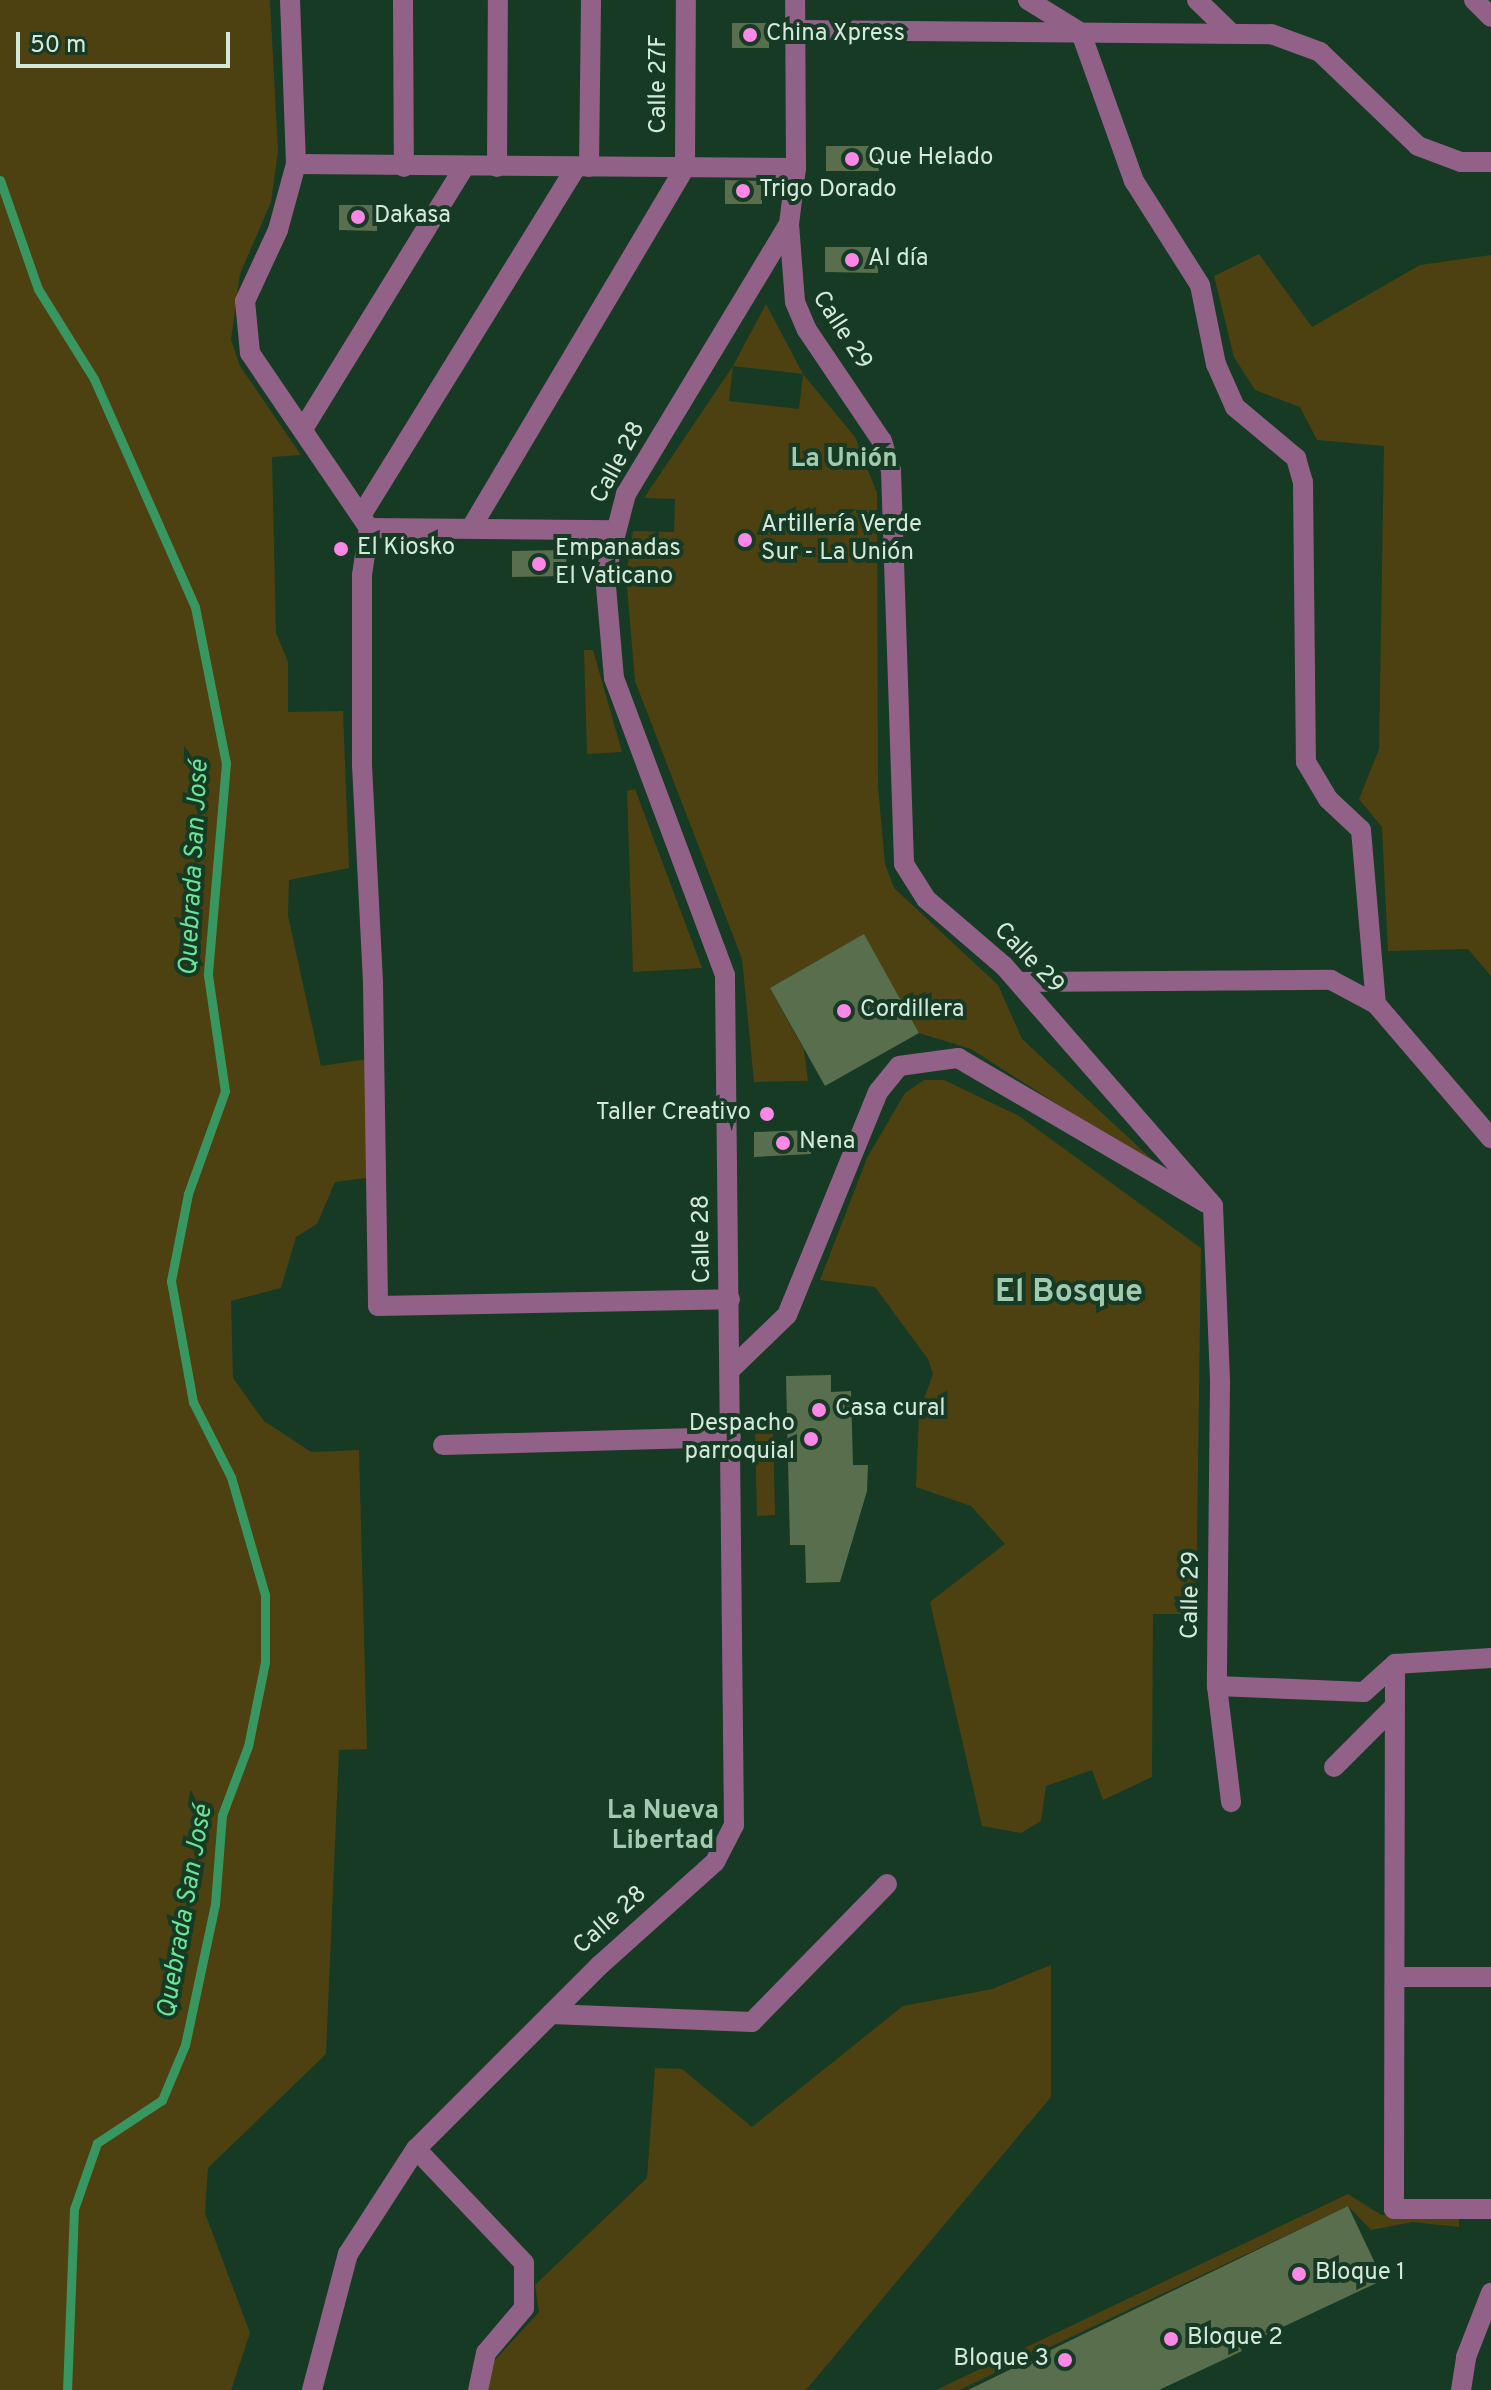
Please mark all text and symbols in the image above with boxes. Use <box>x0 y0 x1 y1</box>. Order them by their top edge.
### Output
scale bar <box>20 16 234 66</box>
place label: China Xpress <box>766 21 905 49</box>
marker: China Xpress <box>741 26 759 44</box>
text: 50 m <box>30 31 86 61</box>
street label: Calle 27F <box>646 34 674 134</box>
place label: Que Helado <box>868 145 993 173</box>
marker: Que Helado <box>843 150 861 168</box>
place label: Trigo Dorado <box>759 177 897 205</box>
marker: Trigo Dorado <box>734 182 752 200</box>
place label: Dakasa <box>374 203 451 231</box>
marker: Dakasa <box>349 208 367 226</box>
place label: Al día <box>868 246 928 274</box>
marker: Al día <box>843 251 861 269</box>
street label: Calle 29 <box>805 286 877 376</box>
street label: Calle 28 <box>585 417 653 509</box>
district label: La Unión <box>790 444 898 476</box>
place label: Artillería Verde Sur - La Unión <box>761 512 923 568</box>
marker: Artillería Verde Sur - La Unión <box>736 531 754 549</box>
place label: El Kiosko <box>357 535 455 563</box>
place label: Empanadas El Vaticano <box>555 536 681 592</box>
marker: El Kiosko <box>332 540 350 558</box>
marker: Empanadas El Vaticano <box>530 555 548 573</box>
water label: Quebrada San José <box>174 759 216 977</box>
street label: Calle 29 <box>987 917 1069 1001</box>
place label: Cordillera <box>860 997 964 1025</box>
marker: Cordillera <box>835 1002 853 1020</box>
place label: Taller Creativo <box>596 1100 751 1128</box>
marker: Taller Creativo <box>758 1105 776 1123</box>
place label: Nena <box>799 1129 855 1157</box>
marker: Nena <box>774 1134 792 1152</box>
street label: Calle 28 <box>688 1194 718 1284</box>
district label: El Bosque <box>995 1274 1143 1312</box>
place label: Casa cural <box>835 1396 946 1424</box>
marker: Casa cural <box>810 1401 828 1419</box>
place label: Despacho parroquial <box>684 1411 795 1467</box>
marker: Despacho parroquial <box>802 1430 820 1448</box>
street label: Calle 29 <box>1177 1551 1207 1639</box>
district label: La Nueva Libertad <box>607 1796 719 1858</box>
water label: Quebrada San José <box>152 1803 220 2021</box>
street label: Calle 28 <box>568 1881 654 1961</box>
place label: Bloque 1 <box>1315 2260 1405 2288</box>
marker: Bloque 1 <box>1290 2265 1308 2283</box>
place label: Bloque 2 <box>1187 2325 1283 2353</box>
marker: Bloque 2 <box>1162 2330 1180 2348</box>
place label: Bloque 3 <box>953 2346 1049 2374</box>
marker: Bloque 3 <box>1056 2351 1074 2369</box>

